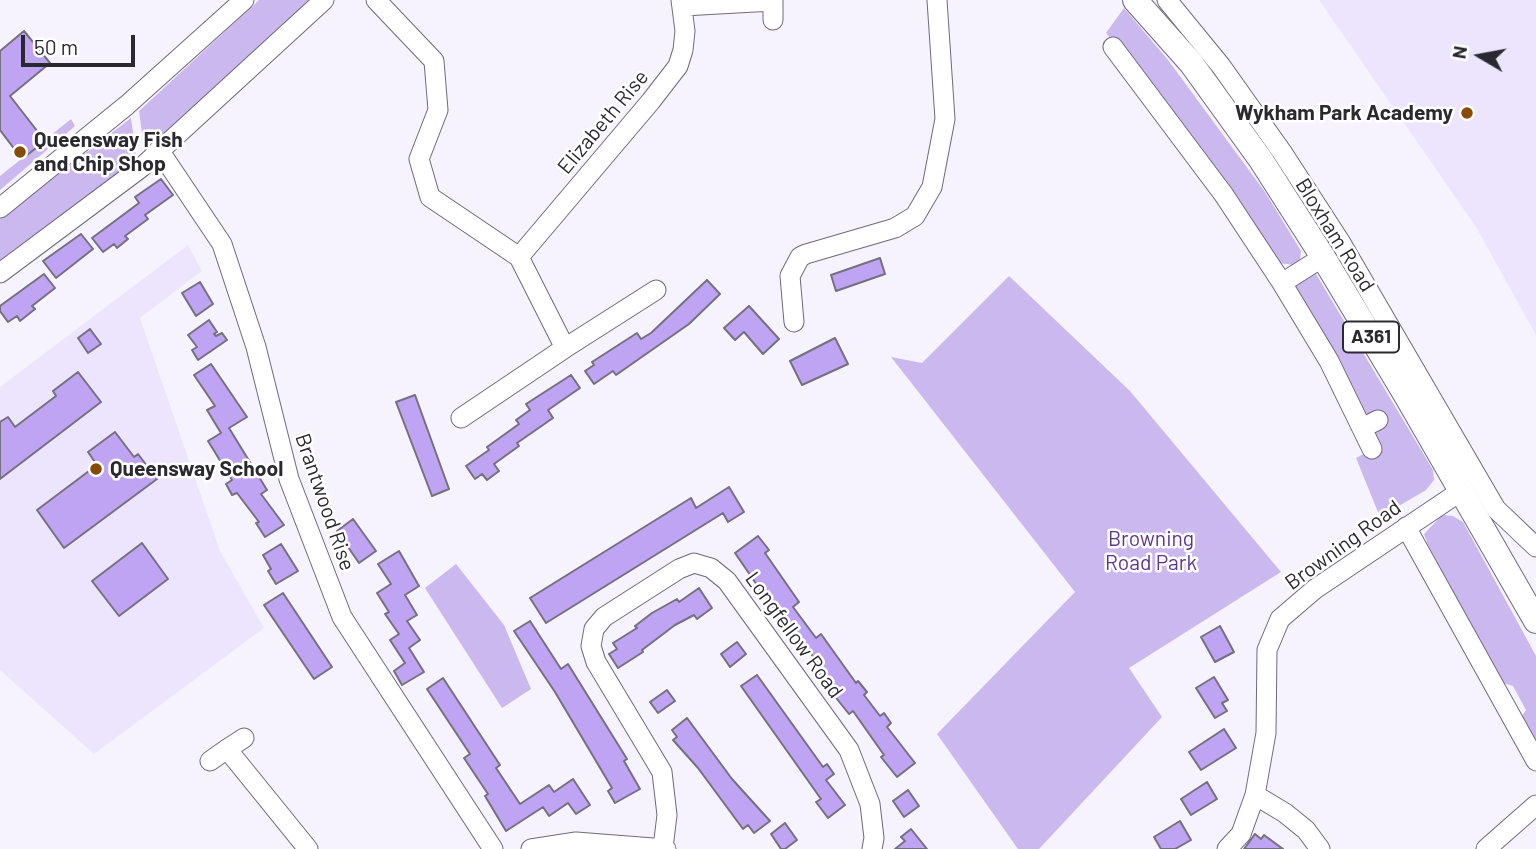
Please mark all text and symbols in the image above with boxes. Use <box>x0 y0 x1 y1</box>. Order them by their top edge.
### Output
scale bar <box>24 21 138 65</box>
north arrow <box>1445 21 1515 91</box>
text: 50 m <box>34 34 78 59</box>
text: N <box>1446 44 1471 60</box>
street label: Elizabeth Rise <box>552 65 654 179</box>
place label: Wykham Park Academy <box>1235 100 1453 126</box>
marker: Wykham Park Academy <box>1459 105 1475 121</box>
place label: Queensway Fish and Chip Shop <box>34 127 183 177</box>
marker: Queensway Fish and Chip Shop <box>12 144 28 160</box>
street label: Bloxham Road <box>1290 174 1380 296</box>
road number: A361 <box>1343 322 1399 352</box>
street label: Brantwood Rise <box>290 430 360 574</box>
place label: Queensway School <box>110 456 283 482</box>
marker: Queensway School <box>88 461 104 477</box>
street label: Browning Road <box>1280 495 1406 595</box>
park label: Browning Road Park <box>1105 526 1197 576</box>
street label: Longfellow Road <box>740 567 848 703</box>

